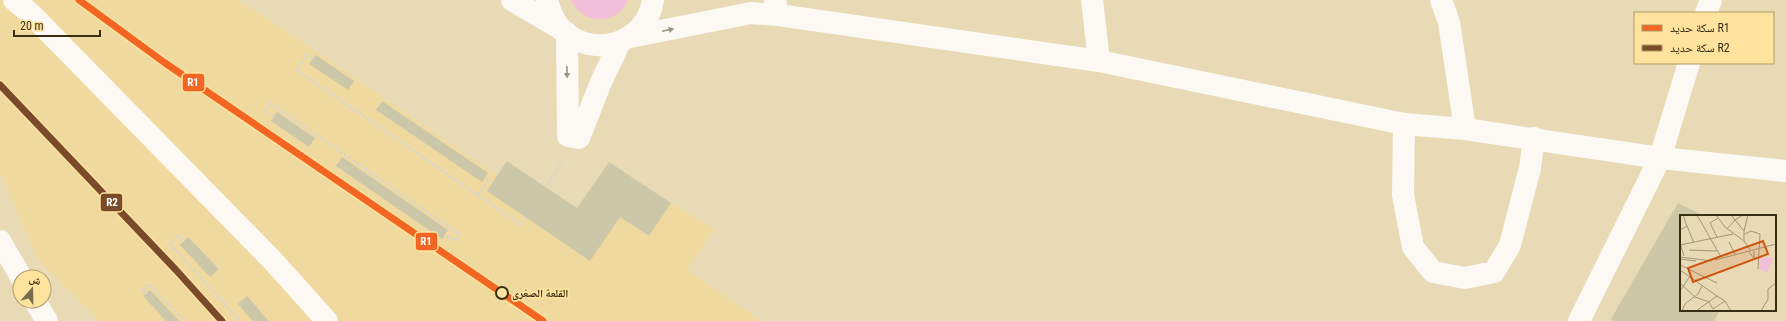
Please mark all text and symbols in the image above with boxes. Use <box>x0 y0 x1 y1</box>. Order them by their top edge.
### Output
scale bar <box>14 12 100 38</box>
legend <box>1634 12 1774 64</box>
text: 20 m <box>20 19 44 33</box>
text: سكة حديد R1 <box>1670 21 1730 35</box>
one-way arrow <box>662 26 675 32</box>
text: سكة حديد R2 <box>1670 41 1730 55</box>
one-way arrow <box>564 66 570 79</box>
line badge: R1 <box>182 73 205 92</box>
text: R1 <box>187 76 199 89</box>
line badge: R2 <box>100 193 123 212</box>
text: R2 <box>106 196 118 209</box>
inset map <box>1680 215 1776 311</box>
line badge: R1 <box>415 232 438 251</box>
text: R1 <box>420 235 432 248</box>
north arrow <box>12 269 52 309</box>
text: ش <box>27 272 43 289</box>
marker: القلعة الصغرى <box>495 286 509 300</box>
place label: القلعة الصغرى <box>512 287 568 301</box>

